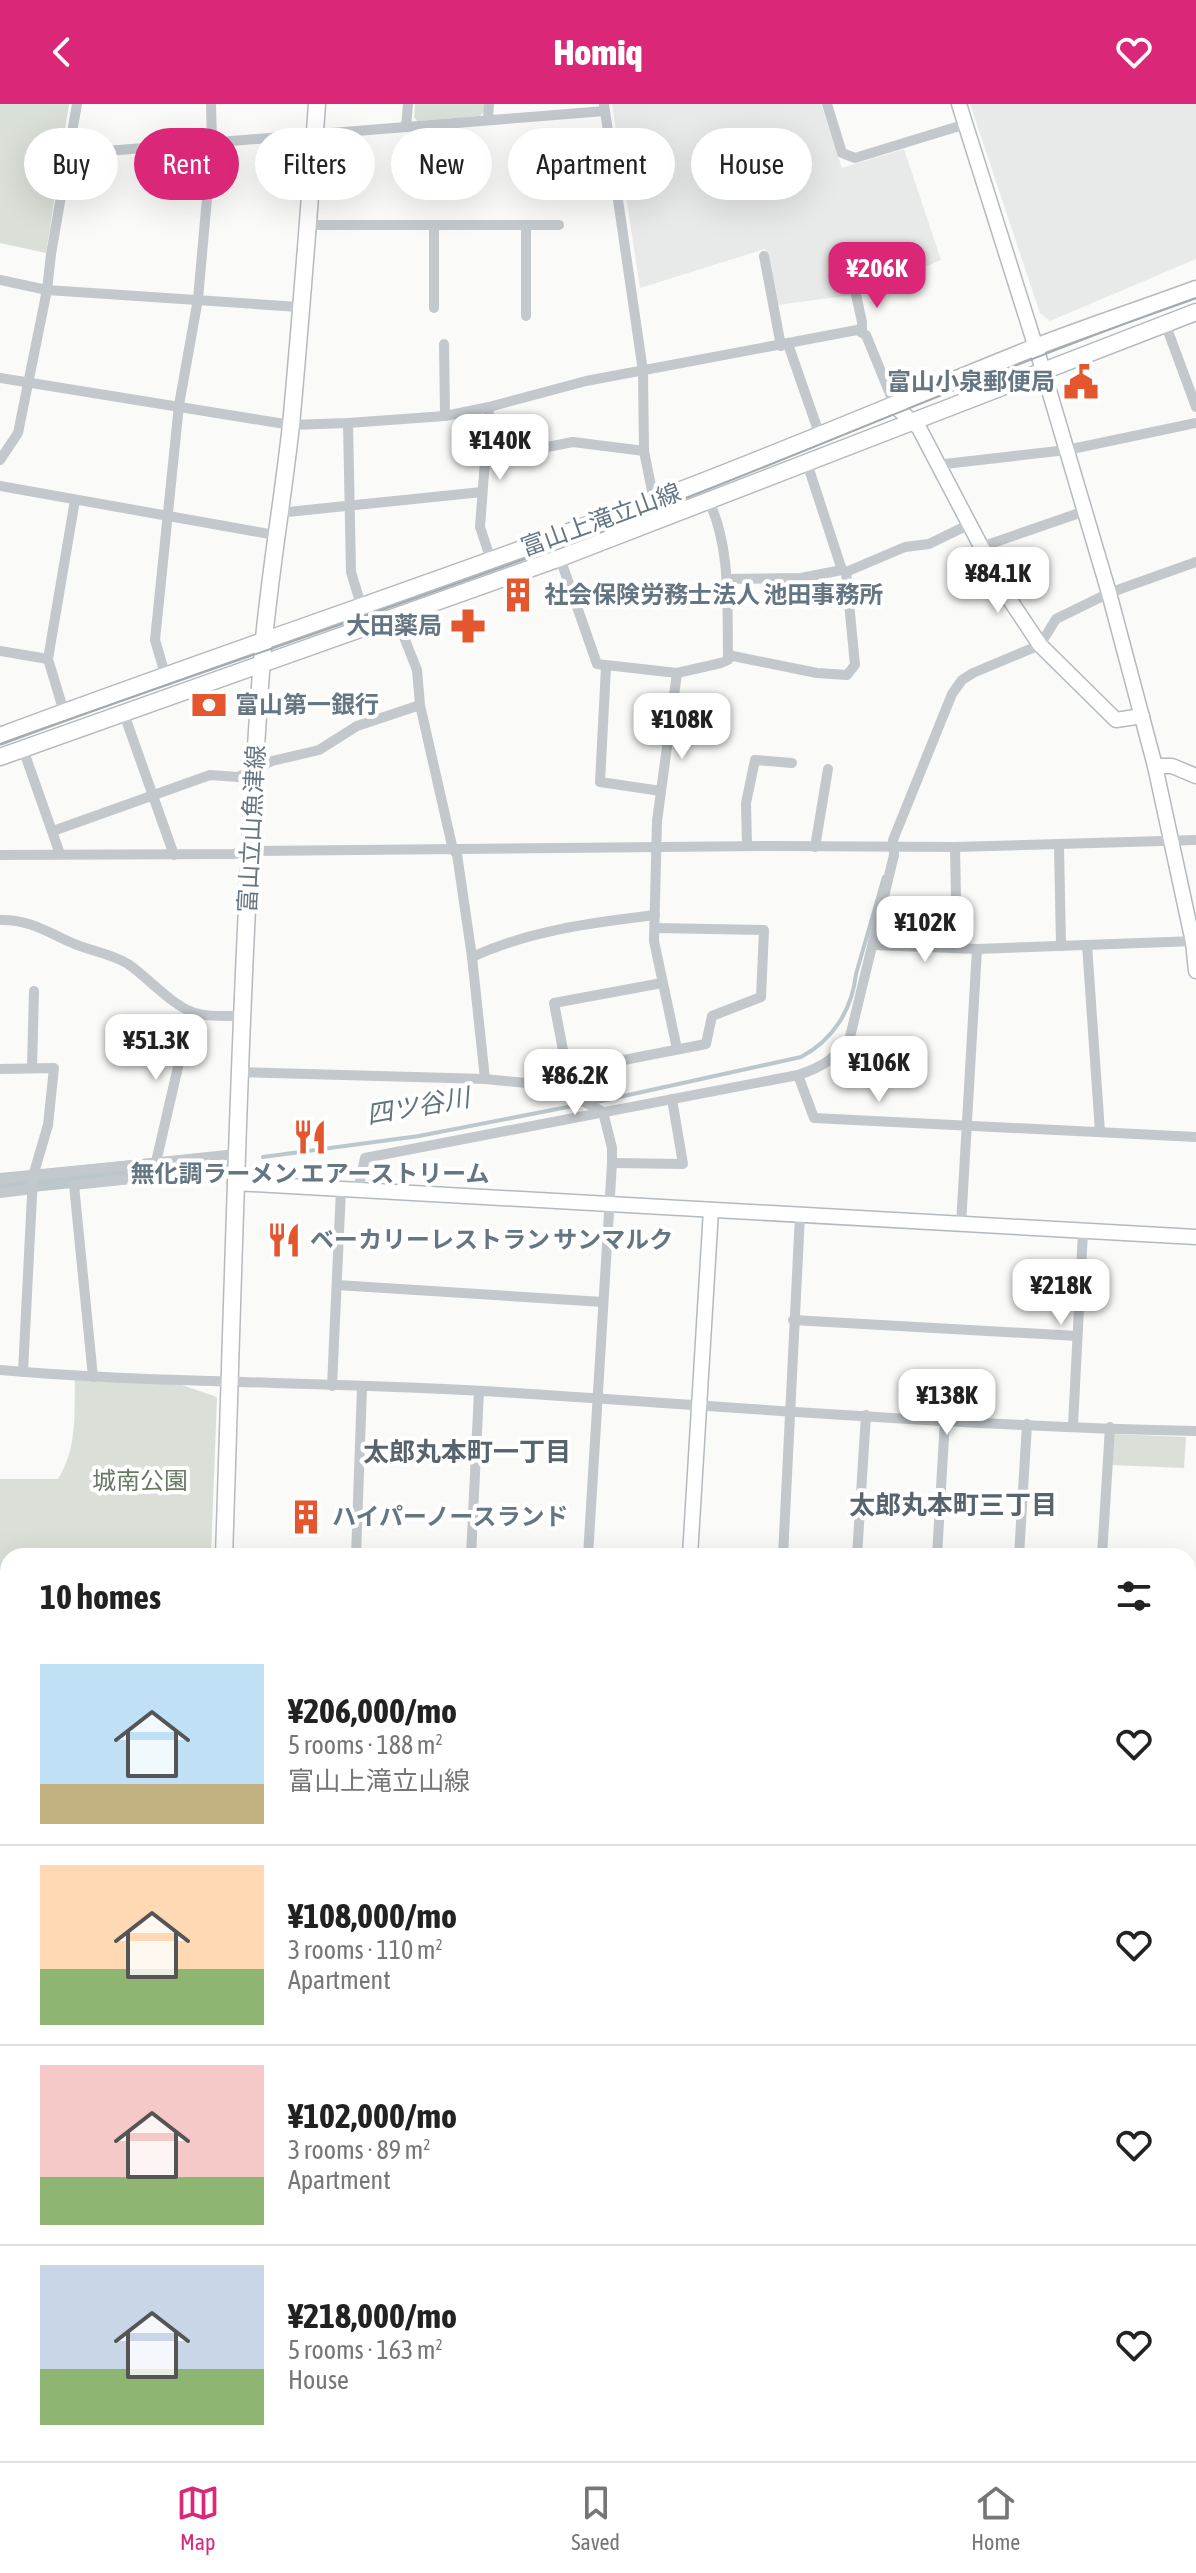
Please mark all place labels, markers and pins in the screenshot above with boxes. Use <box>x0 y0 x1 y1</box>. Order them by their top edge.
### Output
pin: ¥206K <box>821 242 933 310</box>
public building icon: 富山小泉郵便局 <box>1062 363 1100 401</box>
place label: 富山小泉郵便局 <box>887 368 1055 395</box>
pin: ¥140K <box>444 414 556 482</box>
pin: ¥84.1K <box>933 547 1063 615</box>
building icon: 社会保険労務士法人 池田事務所 <box>499 576 537 614</box>
place label: 社会保険労務士法人 池田事務所 <box>544 581 883 608</box>
pharmacy icon: 大田薬局 <box>449 607 487 645</box>
place label: 大田薬局 <box>346 612 442 639</box>
bank icon: 富山第一銀行 <box>190 686 228 724</box>
place label: 富山第一銀行 <box>235 691 379 718</box>
pin: ¥108K <box>626 693 738 761</box>
pin: ¥102K <box>869 896 981 964</box>
pin: ¥51.3K <box>91 1014 221 1082</box>
pin: ¥106K <box>823 1036 935 1104</box>
pin: ¥86.2K <box>510 1049 640 1117</box>
restaurant icon: 無化調ラーメン エアーストリーム <box>291 1118 329 1156</box>
place label: 無化調ラーメン エアーストリーム <box>131 1160 489 1187</box>
restaurant icon: ベーカリーレストラン サンマルク <box>265 1221 303 1259</box>
place label: ベーカリーレストラン サンマルク <box>310 1226 673 1253</box>
pin: ¥218K <box>1005 1259 1117 1327</box>
pin: ¥138K <box>891 1369 1003 1437</box>
building icon: ハイパーノースランド <box>287 1498 325 1536</box>
place label: ハイパーノースランド <box>332 1503 568 1530</box>

